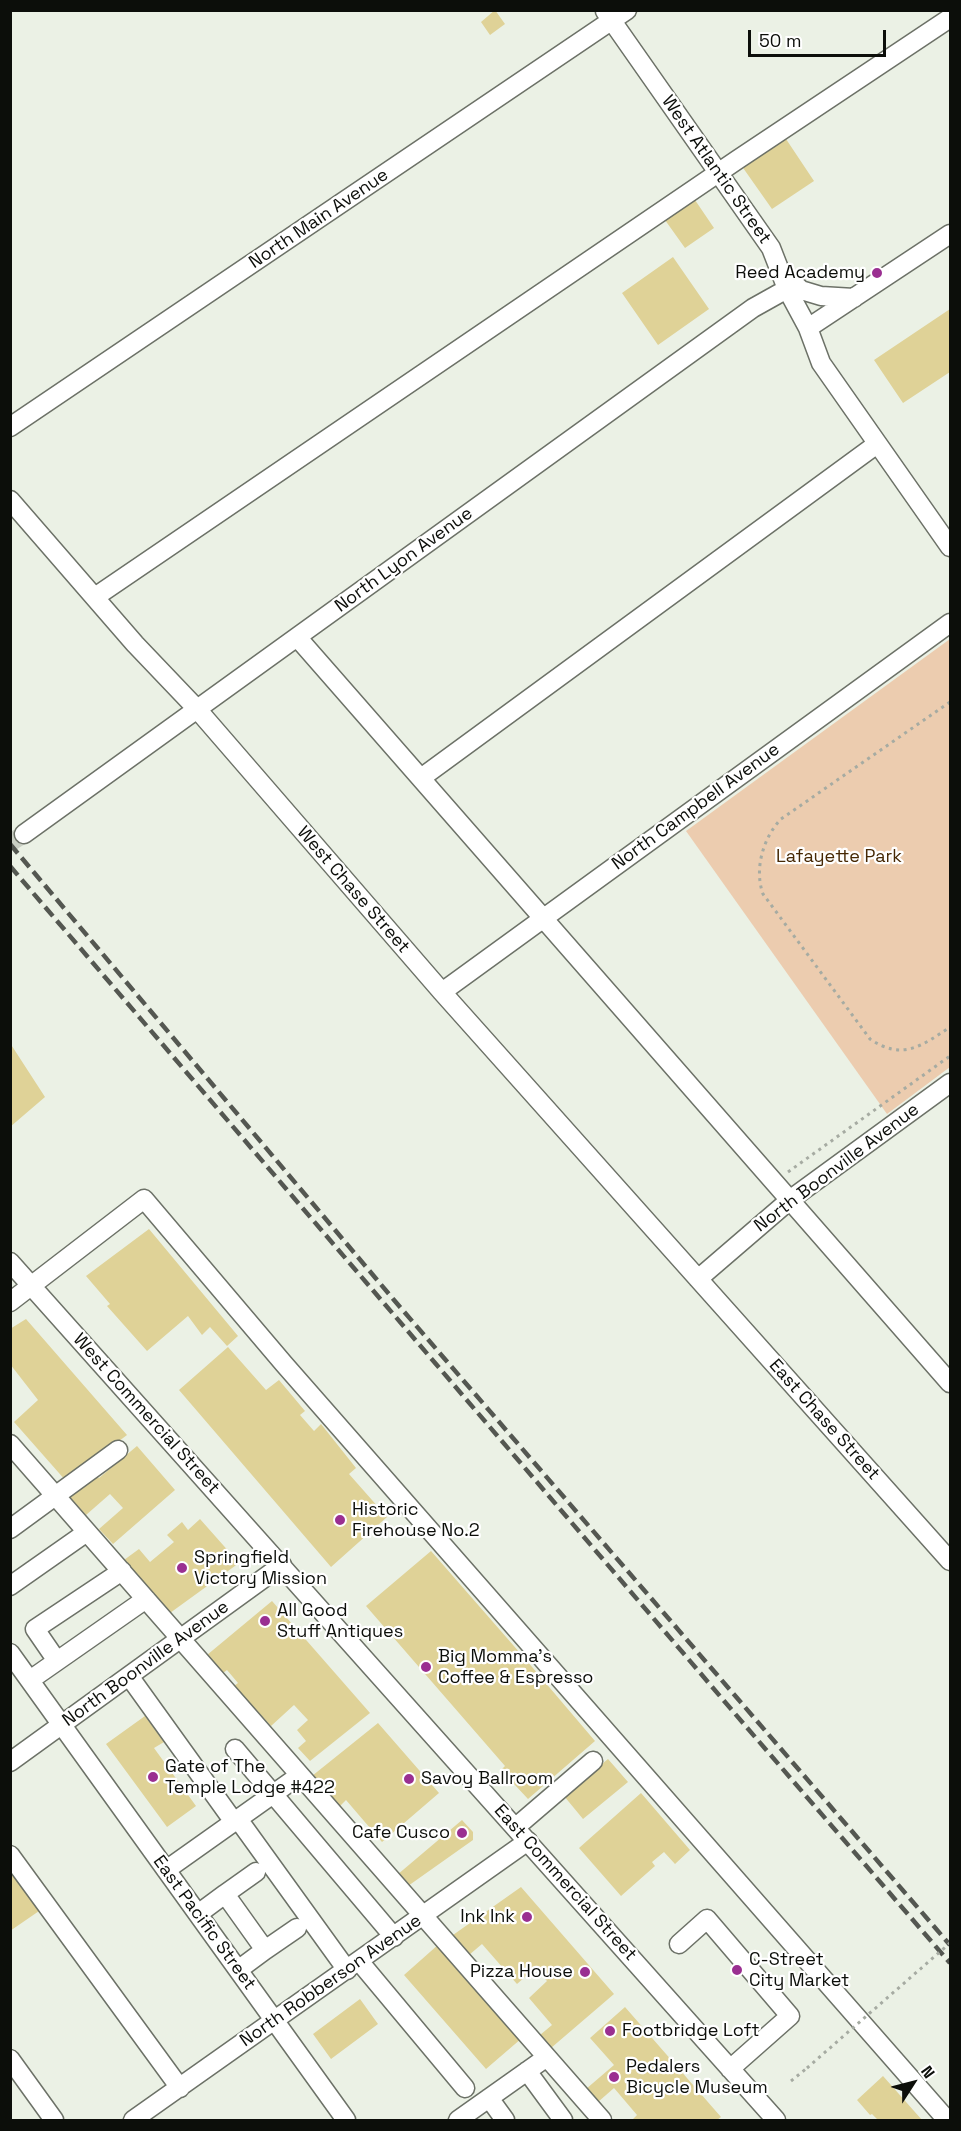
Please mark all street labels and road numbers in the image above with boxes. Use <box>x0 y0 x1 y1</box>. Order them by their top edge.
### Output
street label: West Atlantic Street <box>657 92 775 248</box>
street label: North Main Avenue <box>245 164 393 274</box>
street label: North Lyon Avenue <box>331 503 477 617</box>
street label: North Campbell Avenue <box>608 739 784 875</box>
street label: West Chase Street <box>292 822 414 958</box>
street label: North Boonville Avenue <box>750 1099 924 1237</box>
street label: West Commercial Street <box>68 1329 224 1499</box>
street label: East Chase Street <box>764 1355 884 1485</box>
street label: North Boonville Avenue <box>59 1596 233 1732</box>
street label: East Commercial Street <box>489 1800 641 1966</box>
street label: East Pacific Street <box>148 1852 260 1994</box>
street label: North Robberson Avenue <box>236 1910 426 2052</box>

